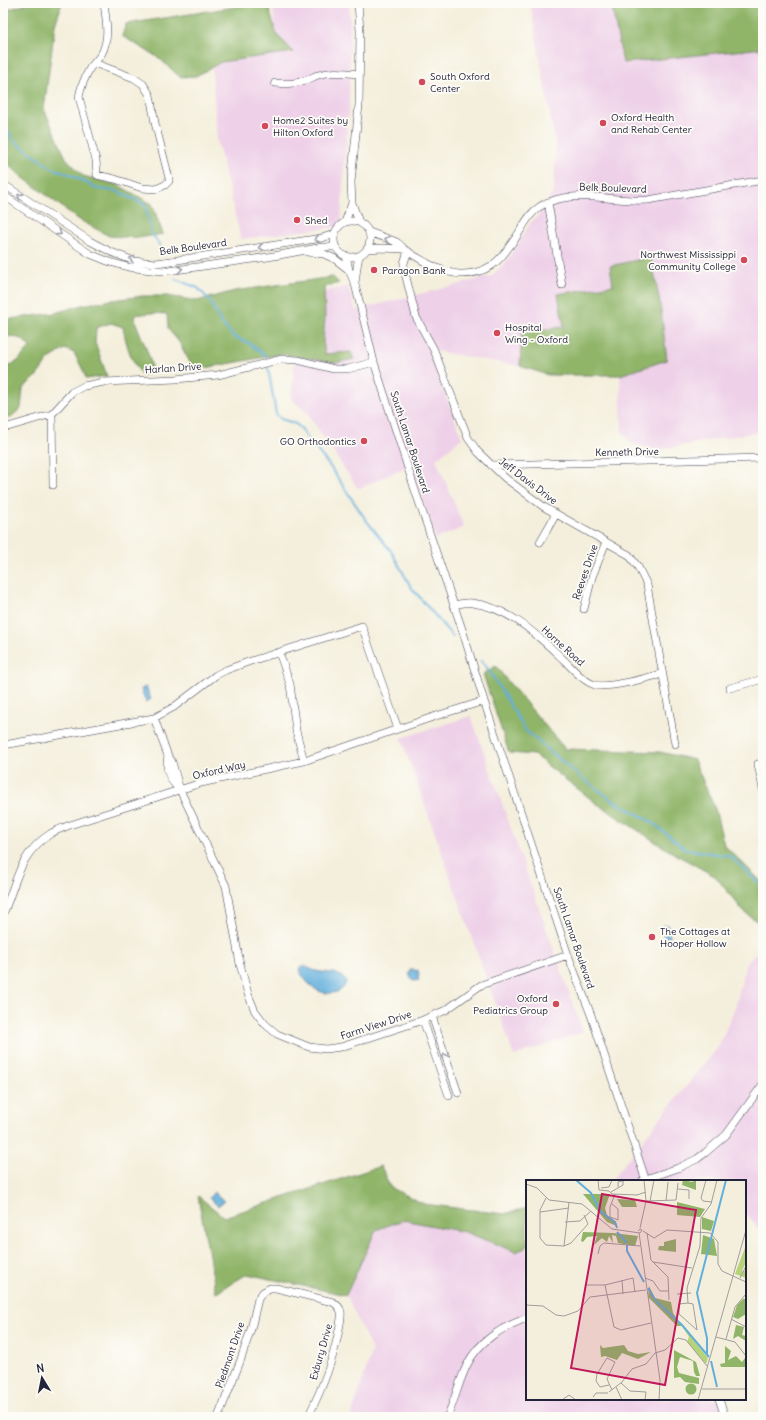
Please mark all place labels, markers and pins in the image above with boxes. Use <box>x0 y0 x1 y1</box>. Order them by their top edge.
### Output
place label: South Oxford Center <box>430 70 490 95</box>
marker: South Oxford Center <box>417 77 427 87</box>
place label: Oxford Health and Rehab Center <box>611 111 692 136</box>
place label: Home2 Suites by Hilton Oxford <box>273 114 348 139</box>
marker: Oxford Health and Rehab Center <box>598 118 608 128</box>
marker: Home2 Suites by Hilton Oxford <box>260 121 270 131</box>
place label: Shed <box>305 214 328 227</box>
marker: Shed <box>292 215 302 225</box>
place label: Northwest Mississippi Community College <box>640 248 736 273</box>
marker: Northwest Mississippi Community College <box>739 255 749 265</box>
place label: Paragon Bank <box>382 264 446 277</box>
marker: Paragon Bank <box>369 265 379 275</box>
place label: Hospital Wing - Oxford <box>505 321 568 346</box>
marker: Hospital Wing - Oxford <box>492 328 502 338</box>
place label: GO Orthodontics <box>280 435 356 448</box>
marker: GO Orthodontics <box>359 436 369 446</box>
place label: The Cottages at Hooper Hollow <box>660 925 731 950</box>
marker: The Cottages at Hooper Hollow <box>647 932 657 942</box>
place label: Oxford Pediatrics Group <box>473 992 548 1017</box>
marker: Oxford Pediatrics Group <box>551 999 561 1009</box>

